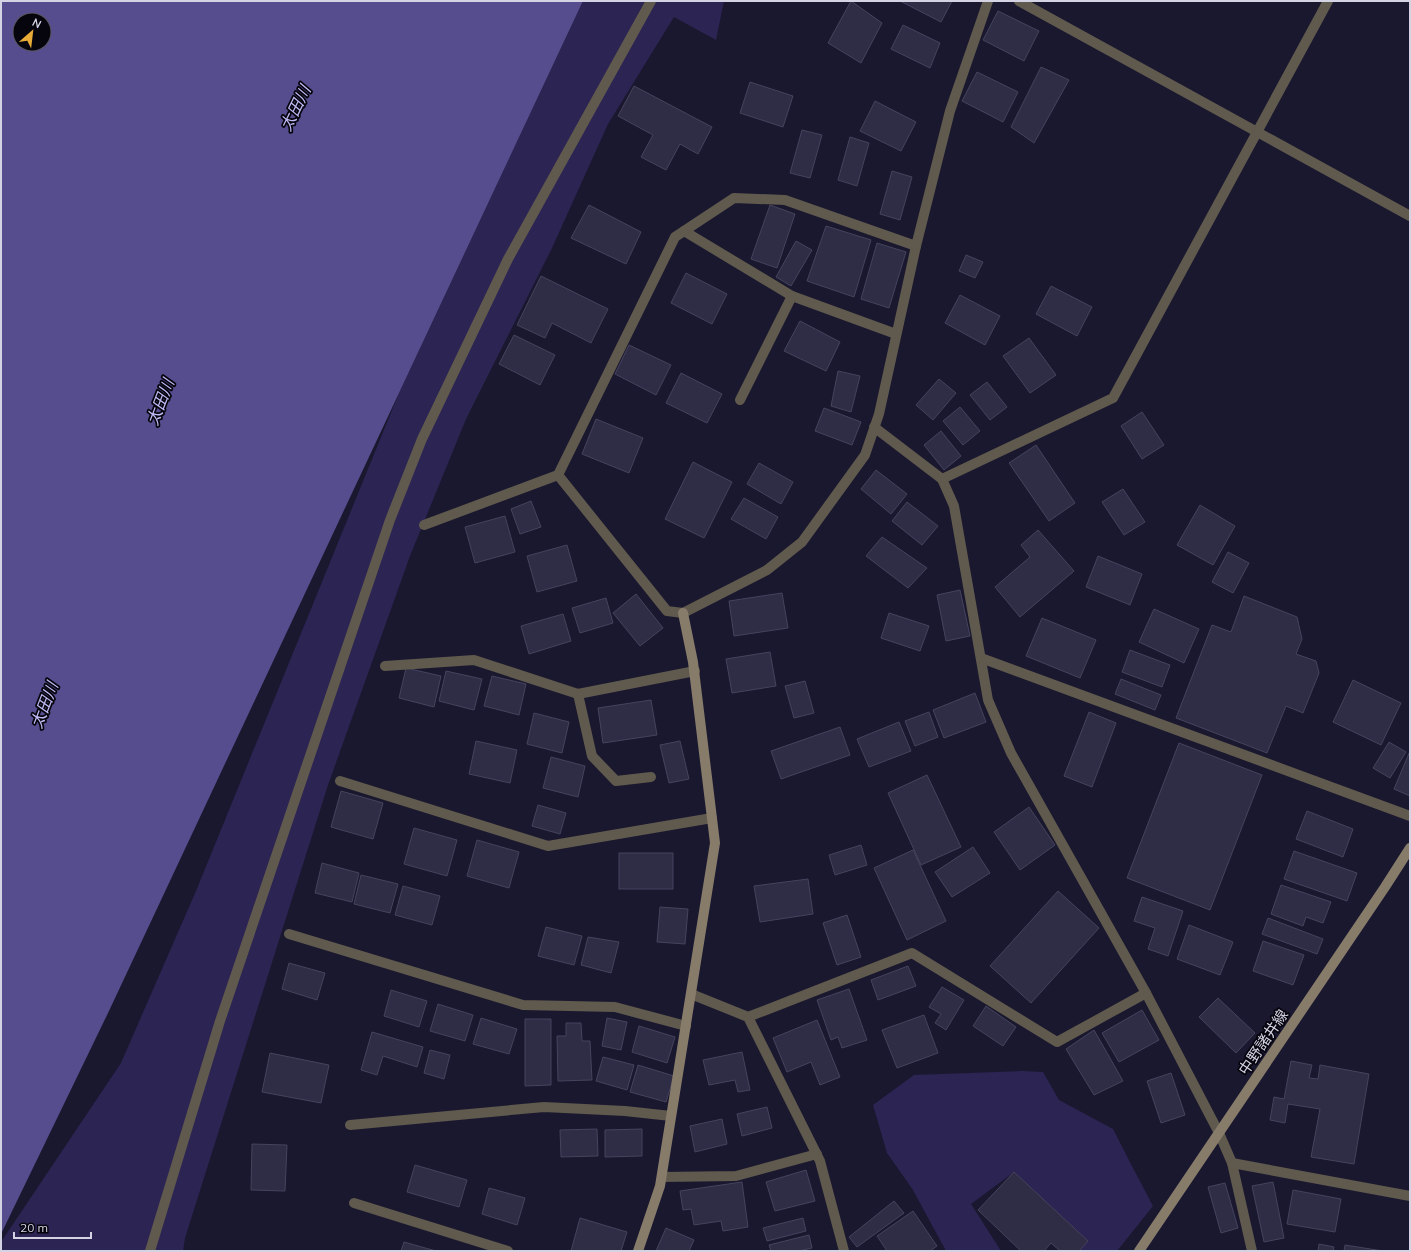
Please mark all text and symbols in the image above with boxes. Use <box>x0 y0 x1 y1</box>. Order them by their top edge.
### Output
north arrow <box>12 12 52 52</box>
text: N <box>30 15 44 31</box>
water label: 太田川 <box>275 80 315 134</box>
water label: 太田川 <box>142 374 179 428</box>
water label: 太田川 <box>26 677 63 731</box>
street label: 中野諸井線 <box>1234 1006 1292 1078</box>
scale bar <box>14 1214 91 1240</box>
text: 20 m <box>20 1220 48 1235</box>

